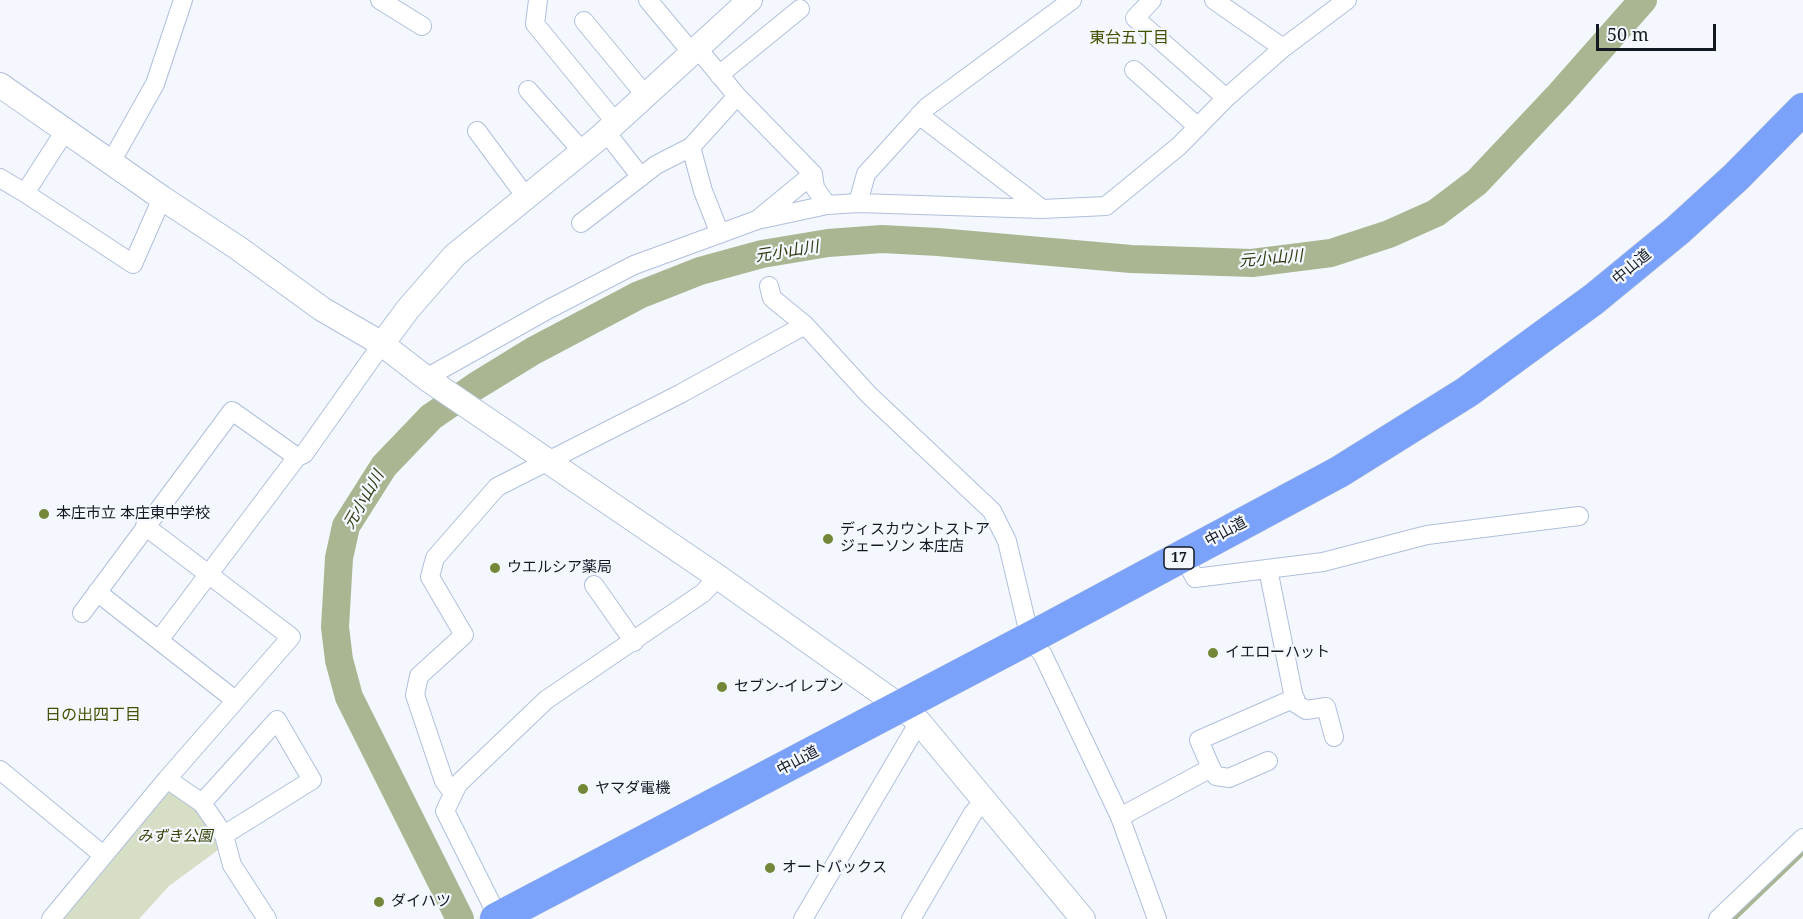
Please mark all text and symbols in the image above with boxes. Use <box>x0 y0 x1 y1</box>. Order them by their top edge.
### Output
scale bar <box>1599 12 1719 50</box>
text: 50 m <box>1607 22 1649 46</box>
district label: 東台五丁目 <box>1089 28 1169 48</box>
water label: 元小山川 <box>754 238 820 266</box>
street label: 中山道 <box>1609 246 1655 288</box>
water label: 元小山川 <box>1238 247 1304 271</box>
water label: 元小山川 <box>340 467 388 533</box>
place label: 本庄市立 本庄東中学校 <box>56 505 210 523</box>
marker: 本庄市立 本庄東中学校 <box>37 507 51 521</box>
street label: 中山道 <box>1202 513 1250 551</box>
place label: ディスカウントストア ジェーソン 本庄店 <box>840 521 990 556</box>
marker: ディスカウントストア ジェーソン 本庄店 <box>821 532 835 546</box>
road number: 17 <box>1164 547 1194 569</box>
place label: ウエルシア薬局 <box>507 559 612 577</box>
marker: ウエルシア薬局 <box>488 561 502 575</box>
place label: イエローハット <box>1225 644 1330 662</box>
marker: イエローハット <box>1206 646 1220 660</box>
place label: セブン-イレブン <box>734 678 844 696</box>
marker: セブン-イレブン <box>715 680 729 694</box>
district label: 日の出四丁目 <box>45 705 141 725</box>
street label: 中山道 <box>774 742 822 780</box>
place label: ヤマダ電機 <box>595 780 670 798</box>
marker: ヤマダ電機 <box>576 782 590 796</box>
park label: みずき公園 <box>138 828 212 846</box>
place label: オートバックス <box>782 859 887 877</box>
marker: オートバックス <box>763 861 777 875</box>
place label: ダイハツ <box>391 893 451 911</box>
marker: ダイハツ <box>372 895 386 909</box>

